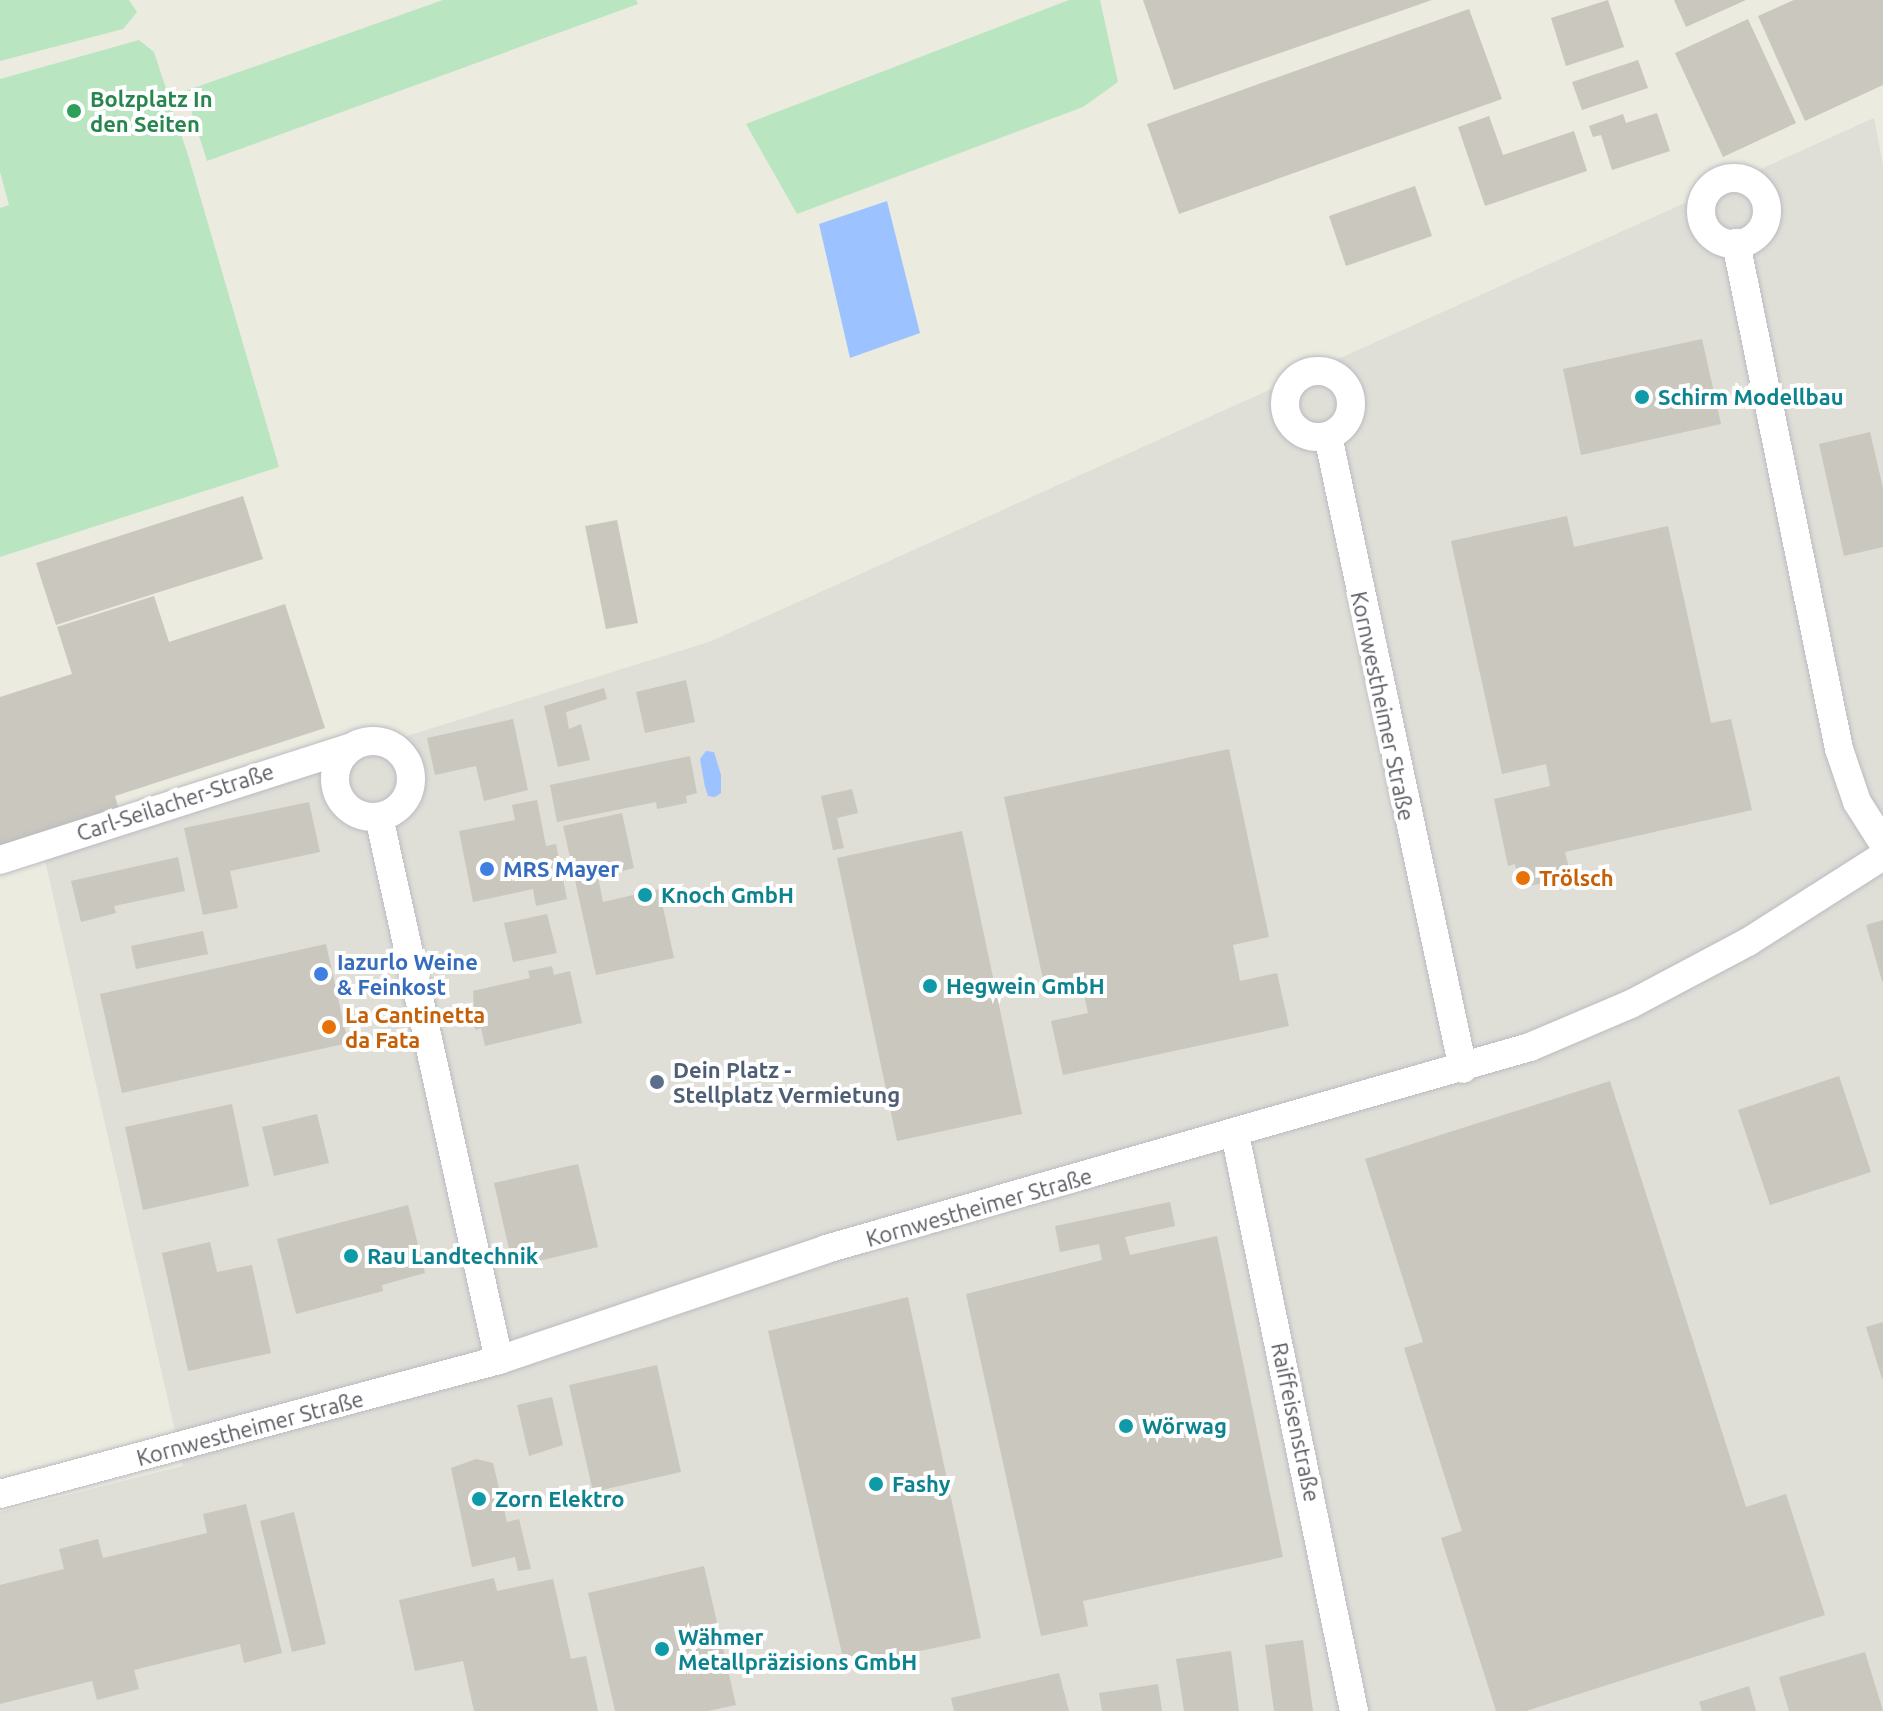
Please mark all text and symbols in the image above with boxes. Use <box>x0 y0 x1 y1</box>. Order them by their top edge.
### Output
place label: Bolzplatz In den Seiten <box>90 85 213 136</box>
marker: Bolzplatz In den Seiten <box>65 102 83 120</box>
place label: Schirm Modellbau <box>1658 384 1844 410</box>
marker: Schirm Modellbau <box>1633 388 1651 406</box>
street label: Kornwestheimer Straße <box>1346 589 1420 823</box>
street label: Carl-Seilacher-Straße <box>73 758 277 846</box>
place label: MRS Mayer <box>503 856 619 882</box>
marker: MRS Mayer <box>478 860 496 878</box>
place label: Trölsch <box>1539 865 1614 891</box>
marker: Trölsch <box>1514 869 1532 887</box>
place label: Knoch GmbH <box>661 882 794 908</box>
marker: Knoch GmbH <box>636 886 654 904</box>
place label: Iazurlo Weine & Feinkost <box>337 948 478 1000</box>
marker: Iazurlo Weine & Feinkost <box>312 965 330 983</box>
place label: Hegwein GmbH <box>946 973 1105 999</box>
marker: Hegwein GmbH <box>921 977 939 995</box>
place label: La Cantinetta da Fata <box>345 1001 485 1052</box>
marker: La Cantinetta da Fata <box>320 1018 338 1036</box>
place label: Dein Platz - Stellplatz Vermietung <box>673 1056 900 1108</box>
marker: Dein Platz - Stellplatz Vermietung <box>648 1073 666 1091</box>
street label: Kornwestheimer Straße <box>863 1162 1095 1252</box>
place label: Rau Landtechnik <box>367 1243 538 1269</box>
marker: Rau Landtechnik <box>342 1247 360 1265</box>
street label: Raiffeisenstraße <box>1266 1340 1326 1504</box>
street label: Kornwestheimer Straße <box>134 1385 366 1471</box>
place label: Wörwag <box>1142 1413 1227 1439</box>
marker: Wörwag <box>1117 1417 1135 1435</box>
place label: Fashy <box>892 1471 950 1497</box>
marker: Fashy <box>867 1475 885 1493</box>
place label: Zorn Elektro <box>495 1486 625 1512</box>
marker: Zorn Elektro <box>470 1490 488 1508</box>
place label: Wähmer Metallpräzisions GmbH <box>678 1623 917 1674</box>
marker: Wähmer Metallpräzisions GmbH <box>653 1640 671 1658</box>

